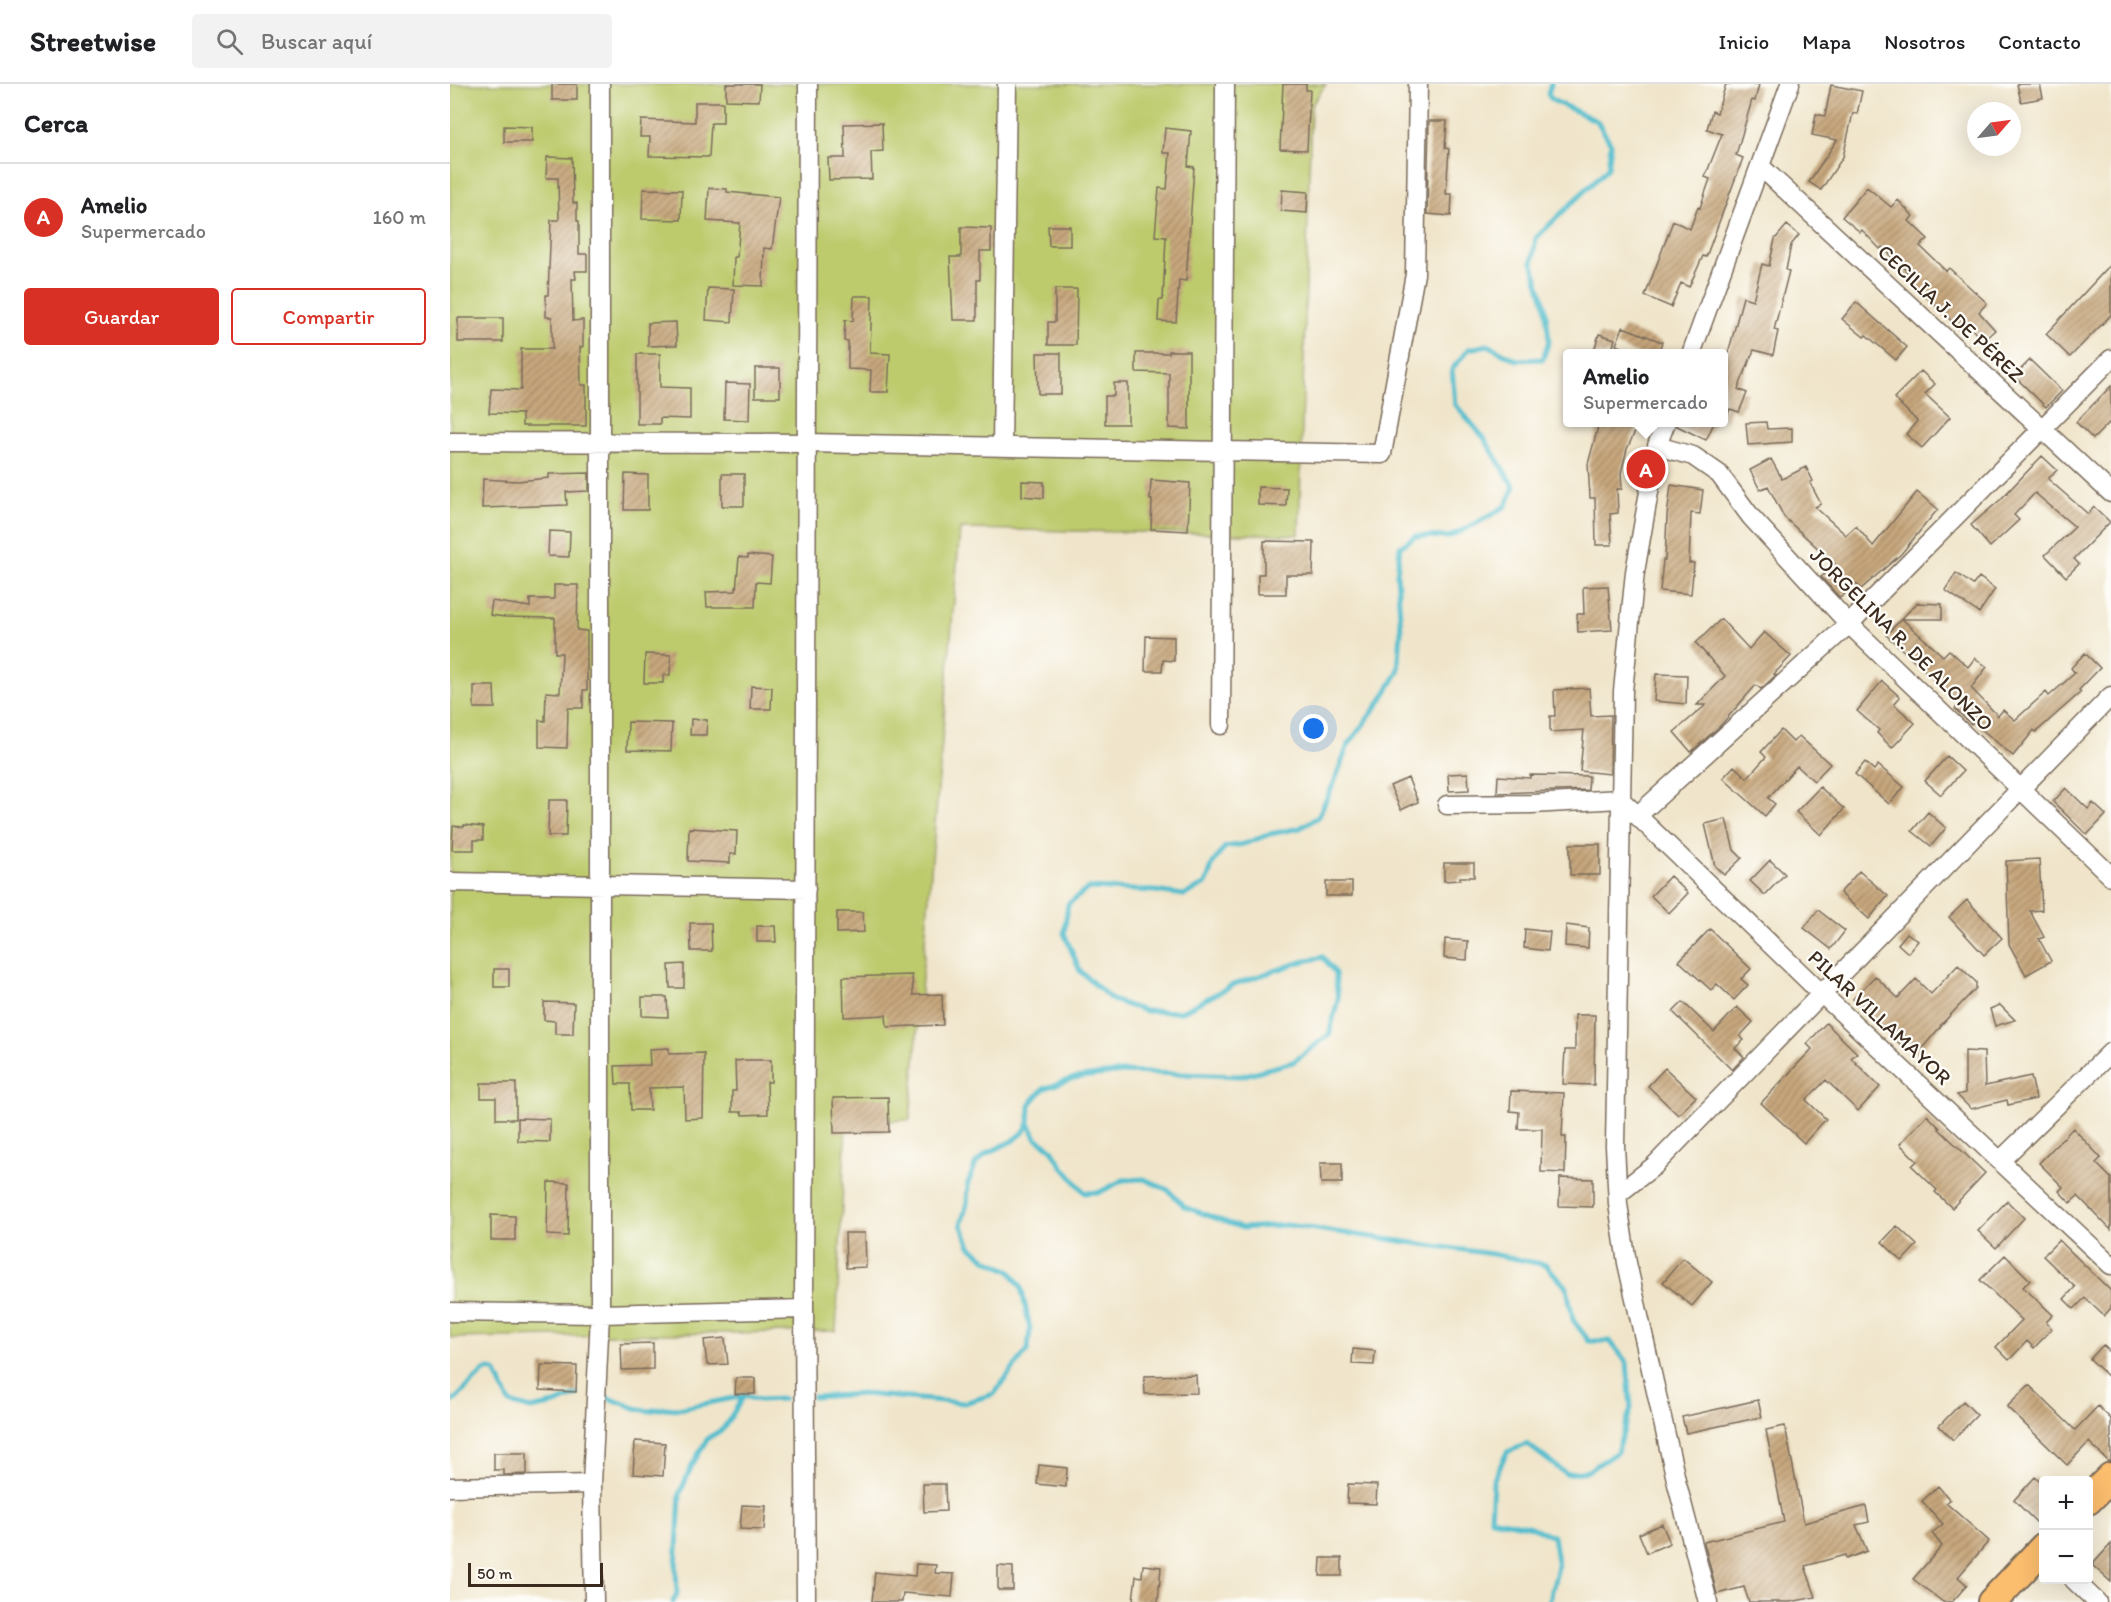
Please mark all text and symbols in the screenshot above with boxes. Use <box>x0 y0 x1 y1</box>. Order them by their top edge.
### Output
search box <box>192 14 612 68</box>
text: Streetwise <box>30 24 156 58</box>
icon: search <box>213 25 246 58</box>
text: Buscar aquí <box>261 28 372 55</box>
text: Inicio <box>1719 29 1769 54</box>
text: Mapa <box>1802 29 1851 54</box>
text: Nosotros <box>1884 29 1965 54</box>
text: Contacto <box>1998 29 2081 54</box>
north arrow <box>1967 102 2021 156</box>
text: Cerca <box>24 107 88 139</box>
text: Amelio <box>81 192 147 219</box>
text: A <box>37 205 50 229</box>
text: 160 m <box>373 205 426 229</box>
text: Supermercado <box>81 219 206 243</box>
street label: CECILIA J. DE PÉREZ <box>1873 239 2029 387</box>
button: Guardar <box>24 288 219 345</box>
button: Compartir <box>231 288 426 345</box>
popup <box>1563 349 1728 427</box>
text: Amelio <box>1583 363 1649 390</box>
text: Supermercado <box>1583 390 1708 414</box>
pin: A <box>1626 446 1666 492</box>
street label: JORGELINA R. DE ALONZO <box>1805 542 1999 736</box>
your location <box>1299 714 1328 743</box>
street label: PILAR VILLAMAYOR <box>1803 944 1957 1090</box>
map controls <box>2039 1476 2093 1584</box>
button: + <box>2039 1476 2093 1530</box>
button: − <box>2039 1530 2093 1584</box>
scale bar <box>468 1560 603 1588</box>
text: 50 m <box>477 1564 512 1583</box>

